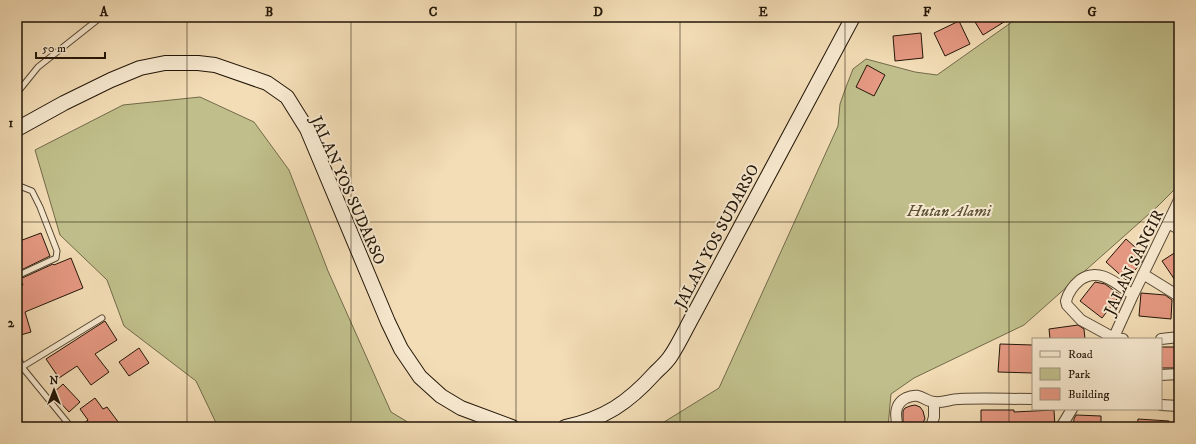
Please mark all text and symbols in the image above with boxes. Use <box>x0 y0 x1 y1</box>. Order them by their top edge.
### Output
text: A <box>99 4 109 20</box>
text: B <box>265 4 273 20</box>
text: C <box>429 4 438 20</box>
text: D <box>593 4 603 20</box>
text: E <box>758 4 768 20</box>
text: F <box>923 4 932 20</box>
text: G <box>1087 4 1097 20</box>
scale bar <box>36 34 105 60</box>
text: 50 m <box>42 41 66 56</box>
street label: JALAN YOS SUDARSO <box>305 111 390 268</box>
text: 1 <box>9 115 14 131</box>
street label: JALAN YOS SUDARSO <box>669 161 763 314</box>
park label: Hutan Alami <box>906 201 992 221</box>
street label: JALAN SANGIR <box>1099 206 1168 320</box>
text: 2 <box>8 315 15 331</box>
legend <box>1032 338 1162 410</box>
text: Road <box>1068 347 1093 362</box>
text: Park <box>1068 367 1090 382</box>
north arrow <box>34 370 74 410</box>
text: N <box>49 374 59 388</box>
text: Building <box>1068 387 1109 402</box>

